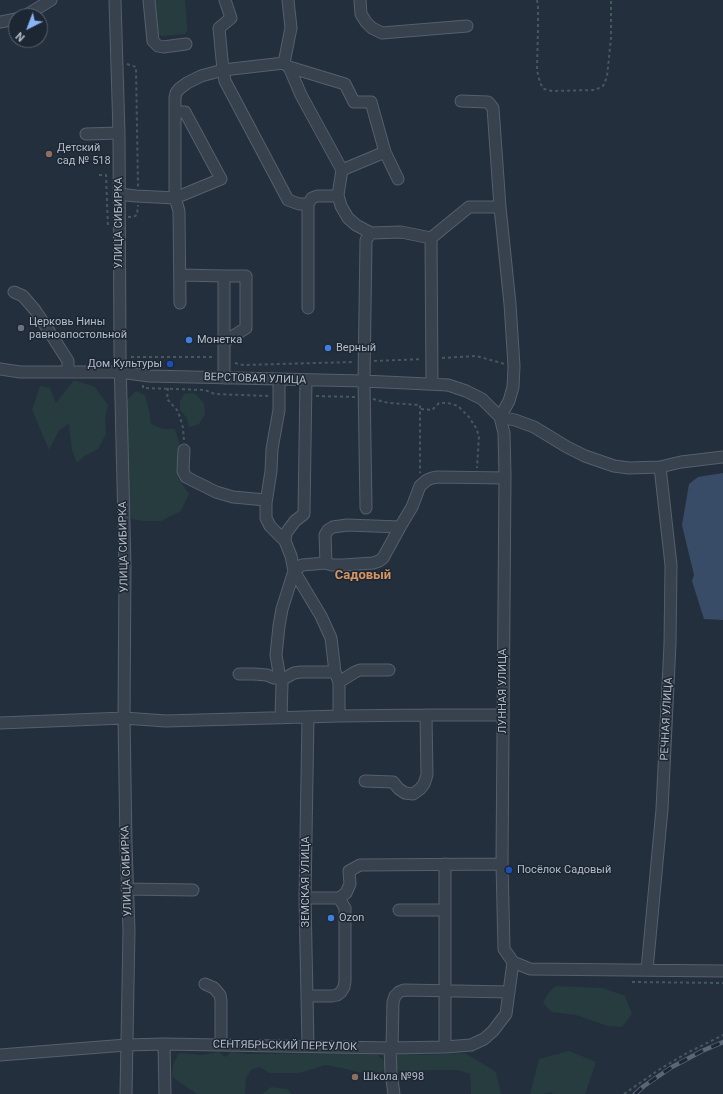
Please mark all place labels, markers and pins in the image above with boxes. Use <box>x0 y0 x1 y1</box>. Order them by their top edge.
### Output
place label: Детский сад № 518 <box>57 141 111 167</box>
marker: Детский сад № 518 <box>44 149 54 159</box>
place label: Церковь Нины равноапостольной <box>29 315 127 341</box>
marker: Церковь Нины равноапостольной <box>16 323 26 333</box>
place label: Монетка <box>197 333 242 347</box>
marker: Монетка <box>184 335 194 345</box>
place label: Верный <box>336 341 376 355</box>
marker: Верный <box>323 343 333 353</box>
place label: Дом Культуры <box>88 357 162 371</box>
marker: Дом Культуры <box>165 359 175 369</box>
place label: Посёлок Садовый <box>517 863 611 877</box>
marker: Посёлок Садовый <box>504 865 514 875</box>
place label: Ozon <box>339 911 364 925</box>
marker: Ozon <box>326 913 336 923</box>
place label: Школа №98 <box>363 1070 424 1084</box>
marker: Школа №98 <box>350 1072 360 1082</box>

